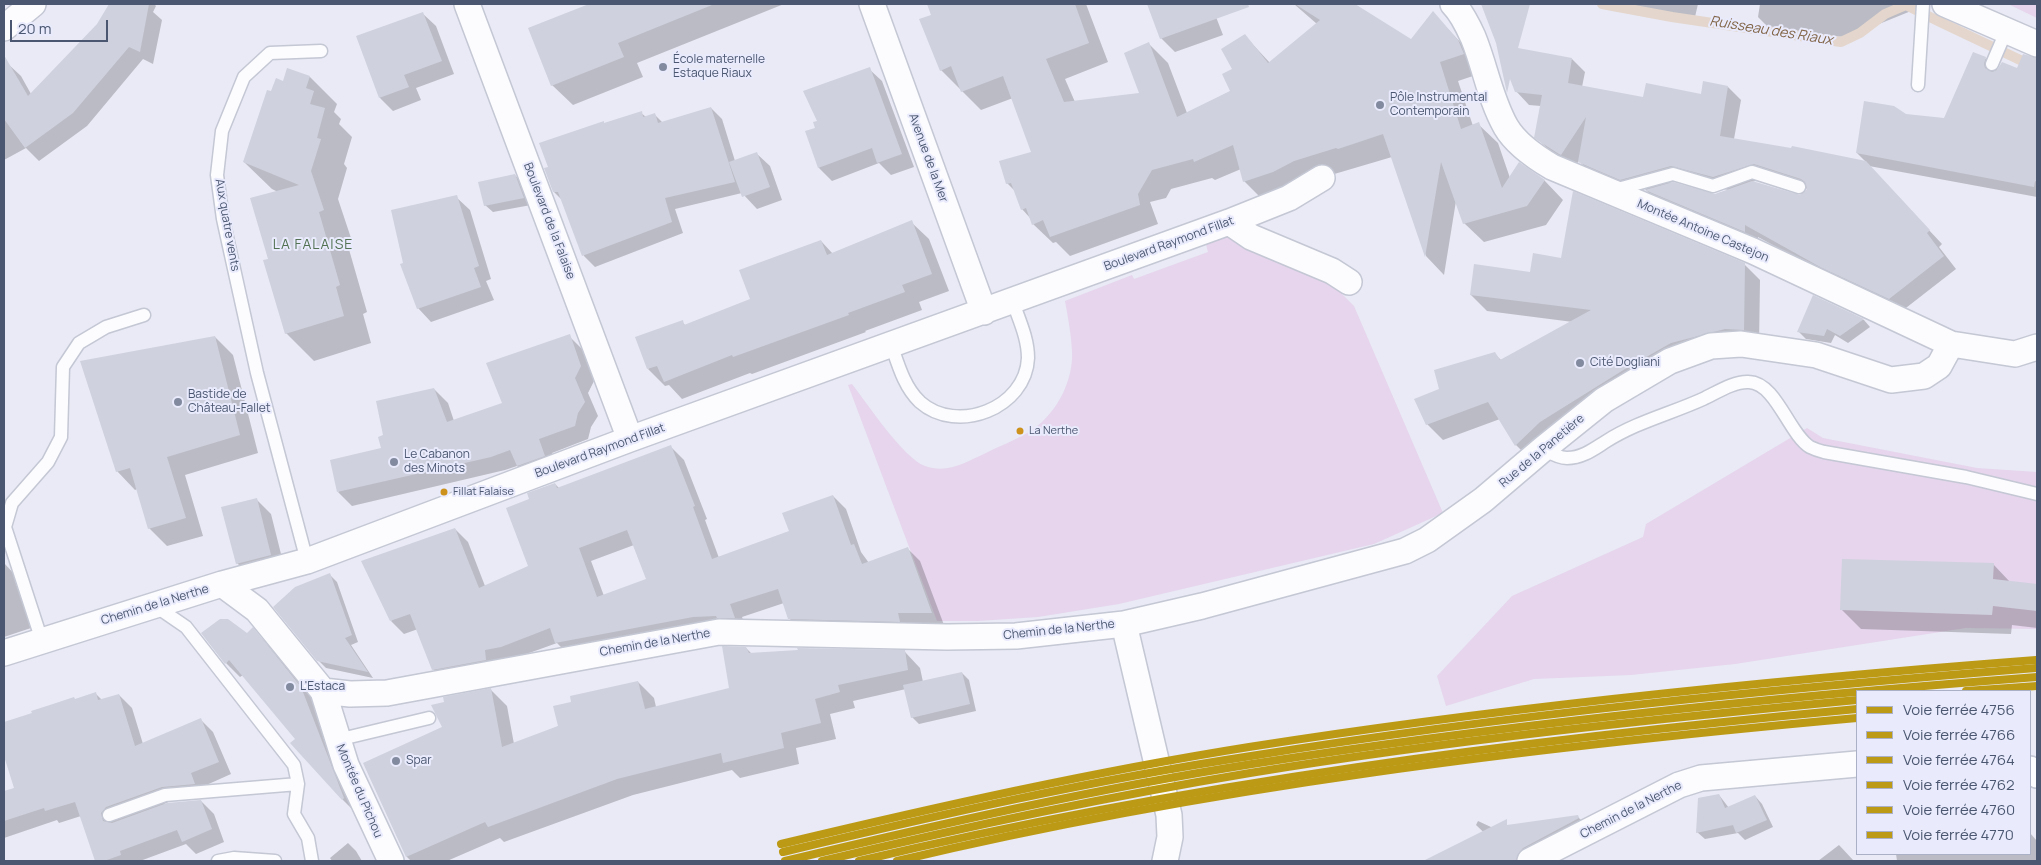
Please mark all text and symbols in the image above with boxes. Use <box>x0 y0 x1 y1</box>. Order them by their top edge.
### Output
scale bar <box>12 10 110 42</box>
water label: Ruisseau des Riaux <box>1708 13 1834 49</box>
text: 20 m <box>18 18 51 39</box>
place label: École maternelle Estaque Riaux <box>673 53 765 81</box>
marker: École maternelle Estaque Riaux <box>657 61 669 73</box>
place label: Pôle Instrumental Contemporain <box>1390 91 1487 119</box>
marker: Pôle Instrumental Contemporain <box>1374 99 1386 111</box>
street label: Avenue de la Mer <box>905 112 951 204</box>
street label: Boulevard de la Falaise <box>520 161 578 281</box>
street label: Aux quatre vents <box>212 178 242 272</box>
street label: Montée Antoine Castejon <box>1635 197 1771 265</box>
street label: Boulevard Raymond Fillat <box>1102 214 1236 274</box>
district label: LA FALAISE <box>272 237 354 253</box>
place label: Cité Dogliani <box>1590 356 1660 370</box>
marker: Cité Dogliani <box>1574 357 1586 369</box>
place label: Bastide de Château-Fallet <box>188 388 271 416</box>
marker: Bastide de Château-Fallet <box>172 396 184 408</box>
street label: Rue de la Panetière <box>1497 411 1587 491</box>
street label: Boulevard Raymond Fillat <box>533 421 667 481</box>
place label: La Nerthe <box>1029 424 1078 438</box>
marker: La Nerthe <box>1015 426 1025 436</box>
place label: Le Cabanon des Minots <box>404 448 470 476</box>
marker: Le Cabanon des Minots <box>388 456 400 468</box>
place label: Fillat Falaise <box>453 485 514 499</box>
marker: Fillat Falaise <box>439 487 449 497</box>
street label: Chemin de la Nerthe <box>99 582 211 628</box>
street label: Chemin de la Nerthe <box>1003 617 1115 643</box>
street label: Chemin de la Nerthe <box>599 626 711 660</box>
place label: L'Estaca <box>300 680 345 694</box>
marker: L'Estaca <box>284 681 296 693</box>
legend <box>1856 690 2031 855</box>
text: Voie ferrée 4756 <box>1903 699 2015 720</box>
text: Voie ferrée 4766 <box>1903 724 2015 745</box>
street label: Montée du Pichou <box>333 742 385 840</box>
text: Voie ferrée 4764 <box>1903 749 2015 770</box>
place label: Spar <box>406 754 431 768</box>
marker: Spar <box>390 755 402 767</box>
text: Voie ferrée 4762 <box>1903 774 2015 795</box>
street label: Chemin de la Nerthe <box>1578 778 1684 842</box>
text: Voie ferrée 4760 <box>1903 799 2015 820</box>
text: Voie ferrée 4770 <box>1903 824 2014 845</box>

